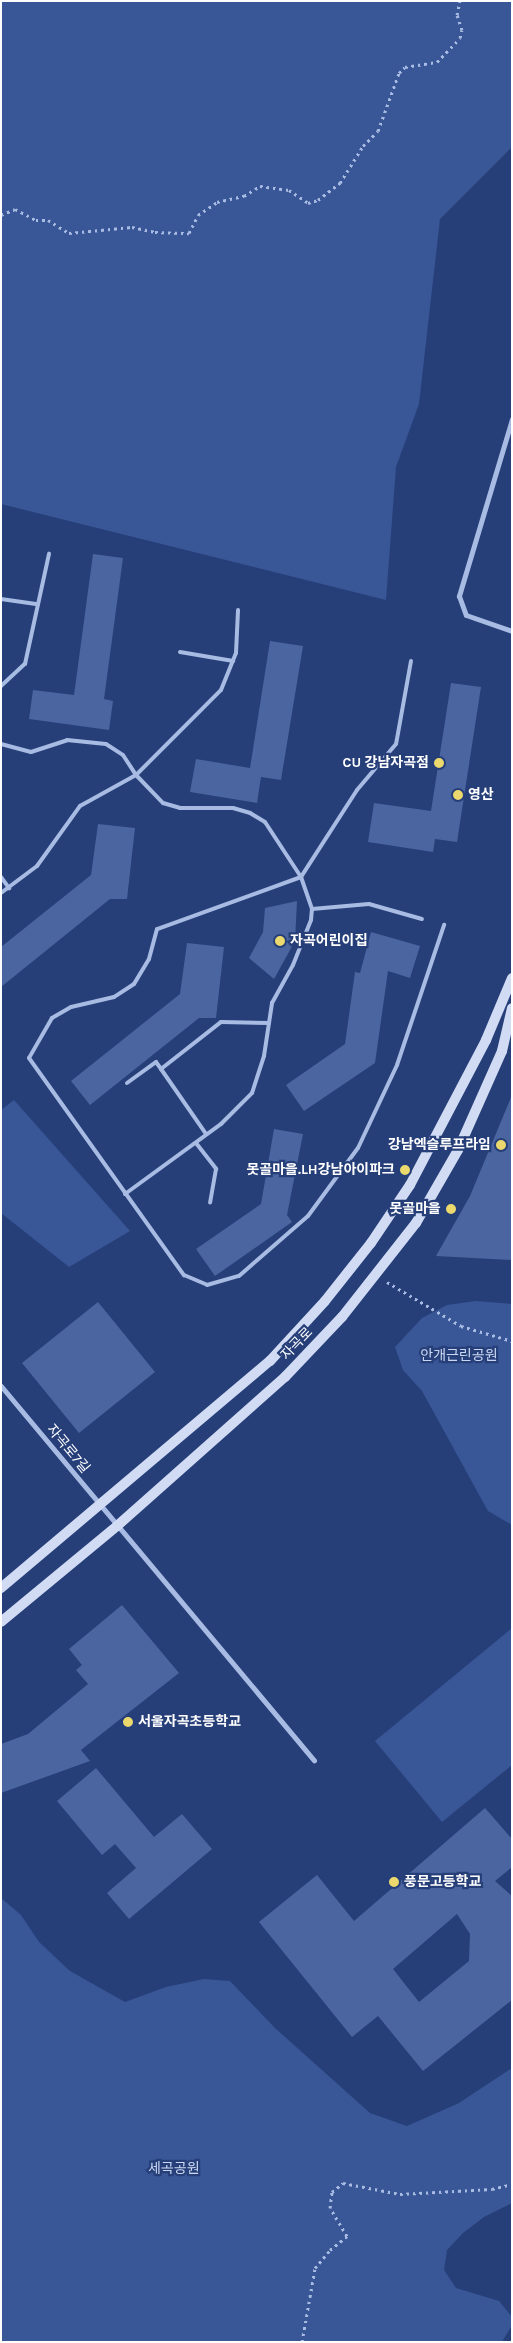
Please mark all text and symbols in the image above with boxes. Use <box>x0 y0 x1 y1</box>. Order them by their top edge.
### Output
place label: CU 강남자곡점 <box>343 755 429 771</box>
marker: CU 강남자곡점 <box>433 757 445 769</box>
place label: 영산 <box>468 787 494 803</box>
marker: 영산 <box>452 789 464 801</box>
place label: 자곡어린이집 <box>290 933 367 949</box>
marker: 자곡어린이집 <box>274 935 286 947</box>
place label: 강남엑슬루프라임 <box>388 1137 491 1153</box>
marker: 강남엑슬루프라임 <box>495 1139 507 1151</box>
place label: 못골마을.LH강남아이파크 <box>246 1162 395 1178</box>
marker: 못골마을.LH강남아이파크 <box>399 1164 411 1176</box>
place label: 못골마을 <box>389 1201 441 1217</box>
marker: 못골마을 <box>445 1203 457 1215</box>
street label: 자곡로 <box>278 1324 316 1364</box>
park label: 안개근린공원 <box>420 1348 498 1364</box>
street label: 자곡로7길 <box>43 1421 93 1477</box>
place label: 서울자곡초등학교 <box>138 1714 241 1730</box>
marker: 서울자곡초등학교 <box>122 1716 134 1728</box>
place label: 풍문고등학교 <box>404 1874 481 1890</box>
marker: 풍문고등학교 <box>388 1876 400 1888</box>
park label: 세곡공원 <box>148 2161 200 2177</box>

